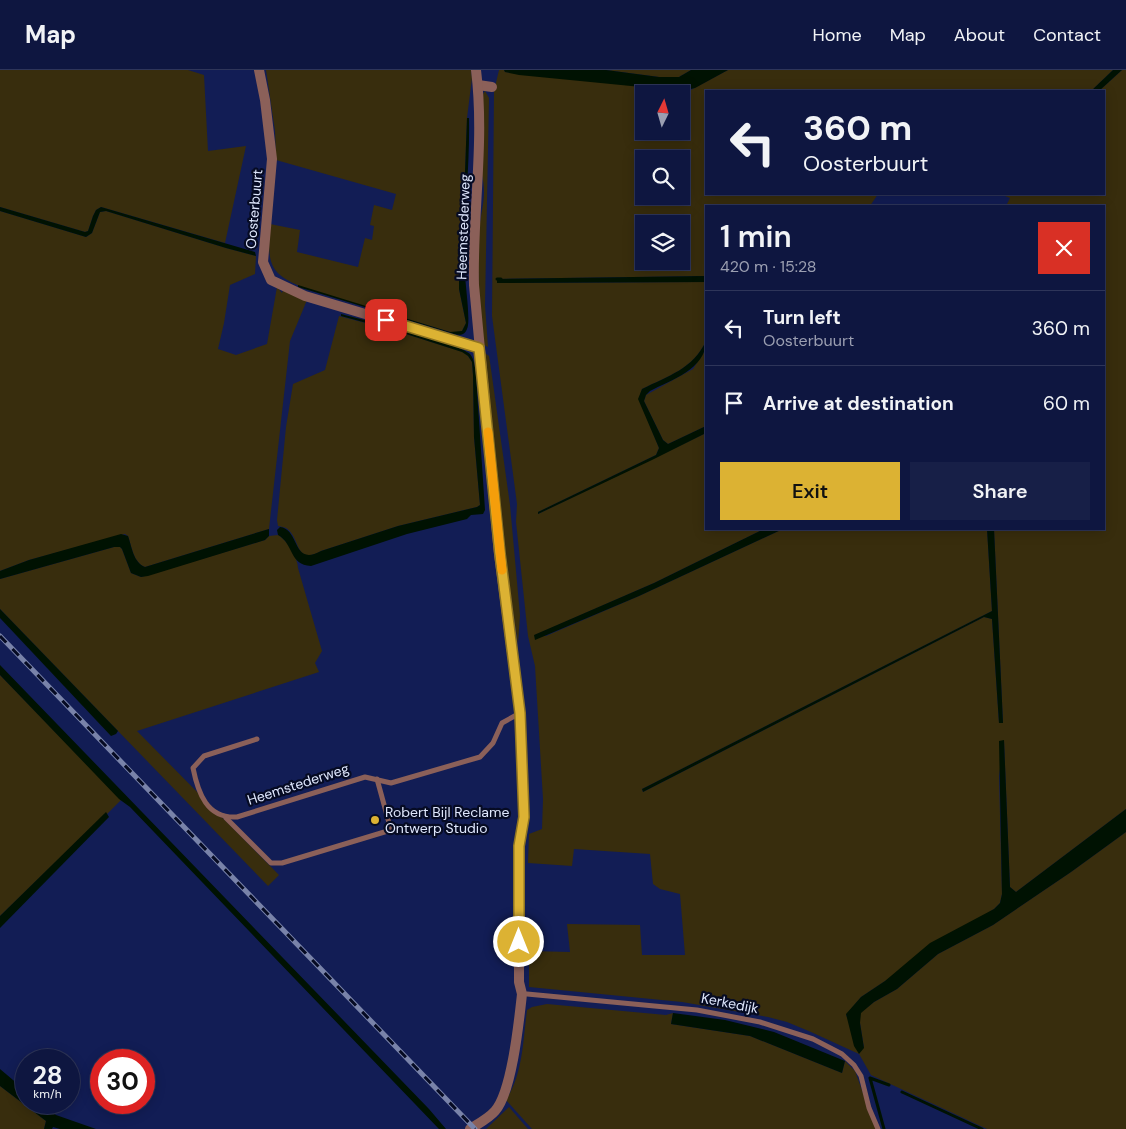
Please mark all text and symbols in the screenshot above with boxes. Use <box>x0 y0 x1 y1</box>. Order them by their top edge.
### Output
text: Map <box>25 19 76 50</box>
text: Home <box>812 23 862 47</box>
text: Map <box>890 23 926 47</box>
text: About <box>954 23 1005 47</box>
text: Contact <box>1033 23 1101 47</box>
north arrow <box>635 85 690 140</box>
map controls <box>635 85 690 270</box>
text: 360 m <box>803 105 912 151</box>
icon: left <box>720 110 785 175</box>
text: Oosterbuurt <box>803 149 928 178</box>
button: search <box>635 150 690 205</box>
street label: Oosterbuurt <box>242 168 266 250</box>
street label: Heemstederweg <box>452 174 474 280</box>
button: layers <box>635 215 690 270</box>
text: 1 min <box>720 217 792 256</box>
button: close <box>1038 222 1090 274</box>
text: 420 m · 15:28 <box>720 256 817 277</box>
pin <box>365 299 407 341</box>
text: Turn left <box>763 305 841 330</box>
icon: arrive <box>372 306 400 334</box>
icon: left <box>720 314 748 342</box>
text: 360 m <box>1032 316 1090 341</box>
text: Oosterbuurt <box>763 330 854 351</box>
icon: arrive <box>720 389 748 417</box>
text: Arrive at destination <box>763 391 954 416</box>
text: 60 m <box>1043 391 1090 416</box>
button: Exit <box>720 462 900 520</box>
button: Share <box>910 462 1090 520</box>
street label: Heemstederweg <box>245 759 351 809</box>
place label: Robert Bijl Reclame Ontwerp Studio <box>385 803 509 837</box>
marker: Robert Bijl Reclame Ontwerp Studio <box>369 814 381 826</box>
position arrow <box>492 915 544 967</box>
street label: Kerkedijk <box>700 989 760 1017</box>
speed limit sign: 30 <box>90 1049 155 1114</box>
text: 28 <box>32 1059 63 1092</box>
text: km/h <box>33 1086 62 1102</box>

